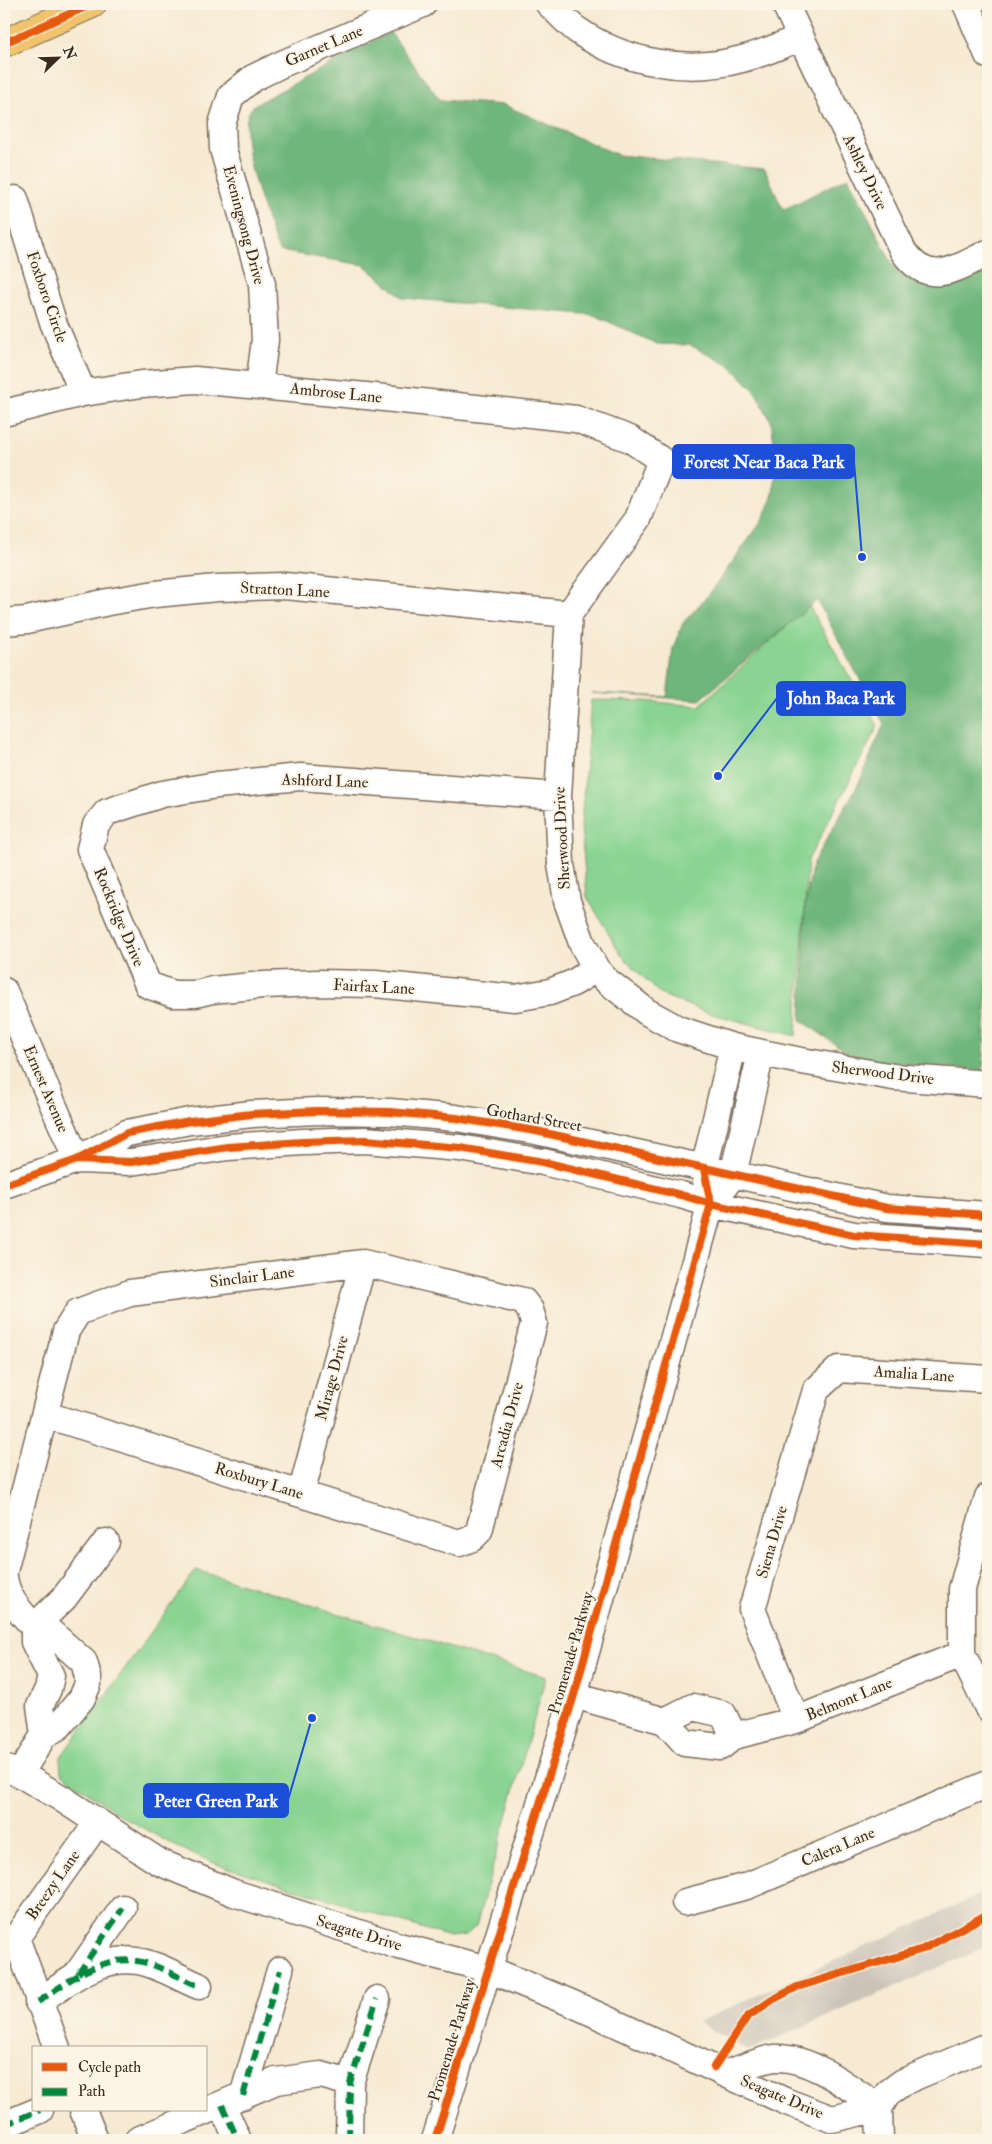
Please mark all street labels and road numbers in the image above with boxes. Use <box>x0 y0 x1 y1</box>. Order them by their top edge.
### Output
street label: Garnet Lane <box>282 21 366 71</box>
street label: Ashley Drive <box>838 130 892 213</box>
street label: Eveningsong Drive <box>218 163 270 287</box>
street label: Foxboro Circle <box>22 248 72 346</box>
street label: Ambrose Lane <box>288 378 383 408</box>
street label: Stratton Lane <box>240 578 330 602</box>
street label: Ashford Lane <box>280 769 369 793</box>
street label: Sherwood Drive <box>549 786 575 890</box>
street label: Rockridge Drive <box>89 864 149 970</box>
street label: Fairfax Lane <box>333 975 416 999</box>
street label: Ernest Avenue <box>19 1042 73 1136</box>
street label: Sherwood Drive <box>831 1057 936 1089</box>
street label: Gothard Street <box>485 1100 583 1136</box>
street label: Sinclair Lane <box>209 1262 296 1292</box>
street label: Mirage Drive <box>311 1333 353 1423</box>
street label: Amalia Lane <box>872 1361 955 1387</box>
street label: Arcadia Drive <box>486 1380 528 1471</box>
street label: Roxbury Lane <box>212 1458 306 1504</box>
street label: Siena Drive <box>752 1503 792 1581</box>
street label: Promenade Parkway <box>544 1588 598 1717</box>
street label: Belmont Lane <box>803 1673 895 1725</box>
street label: Calera Lane <box>798 1822 878 1871</box>
street label: Breezy Lane <box>22 1846 85 1924</box>
street label: Seagate Drive <box>314 1910 405 1956</box>
street label: Promenade Parkway <box>424 1975 480 2104</box>
street label: Seagate Drive <box>737 2071 827 2124</box>

